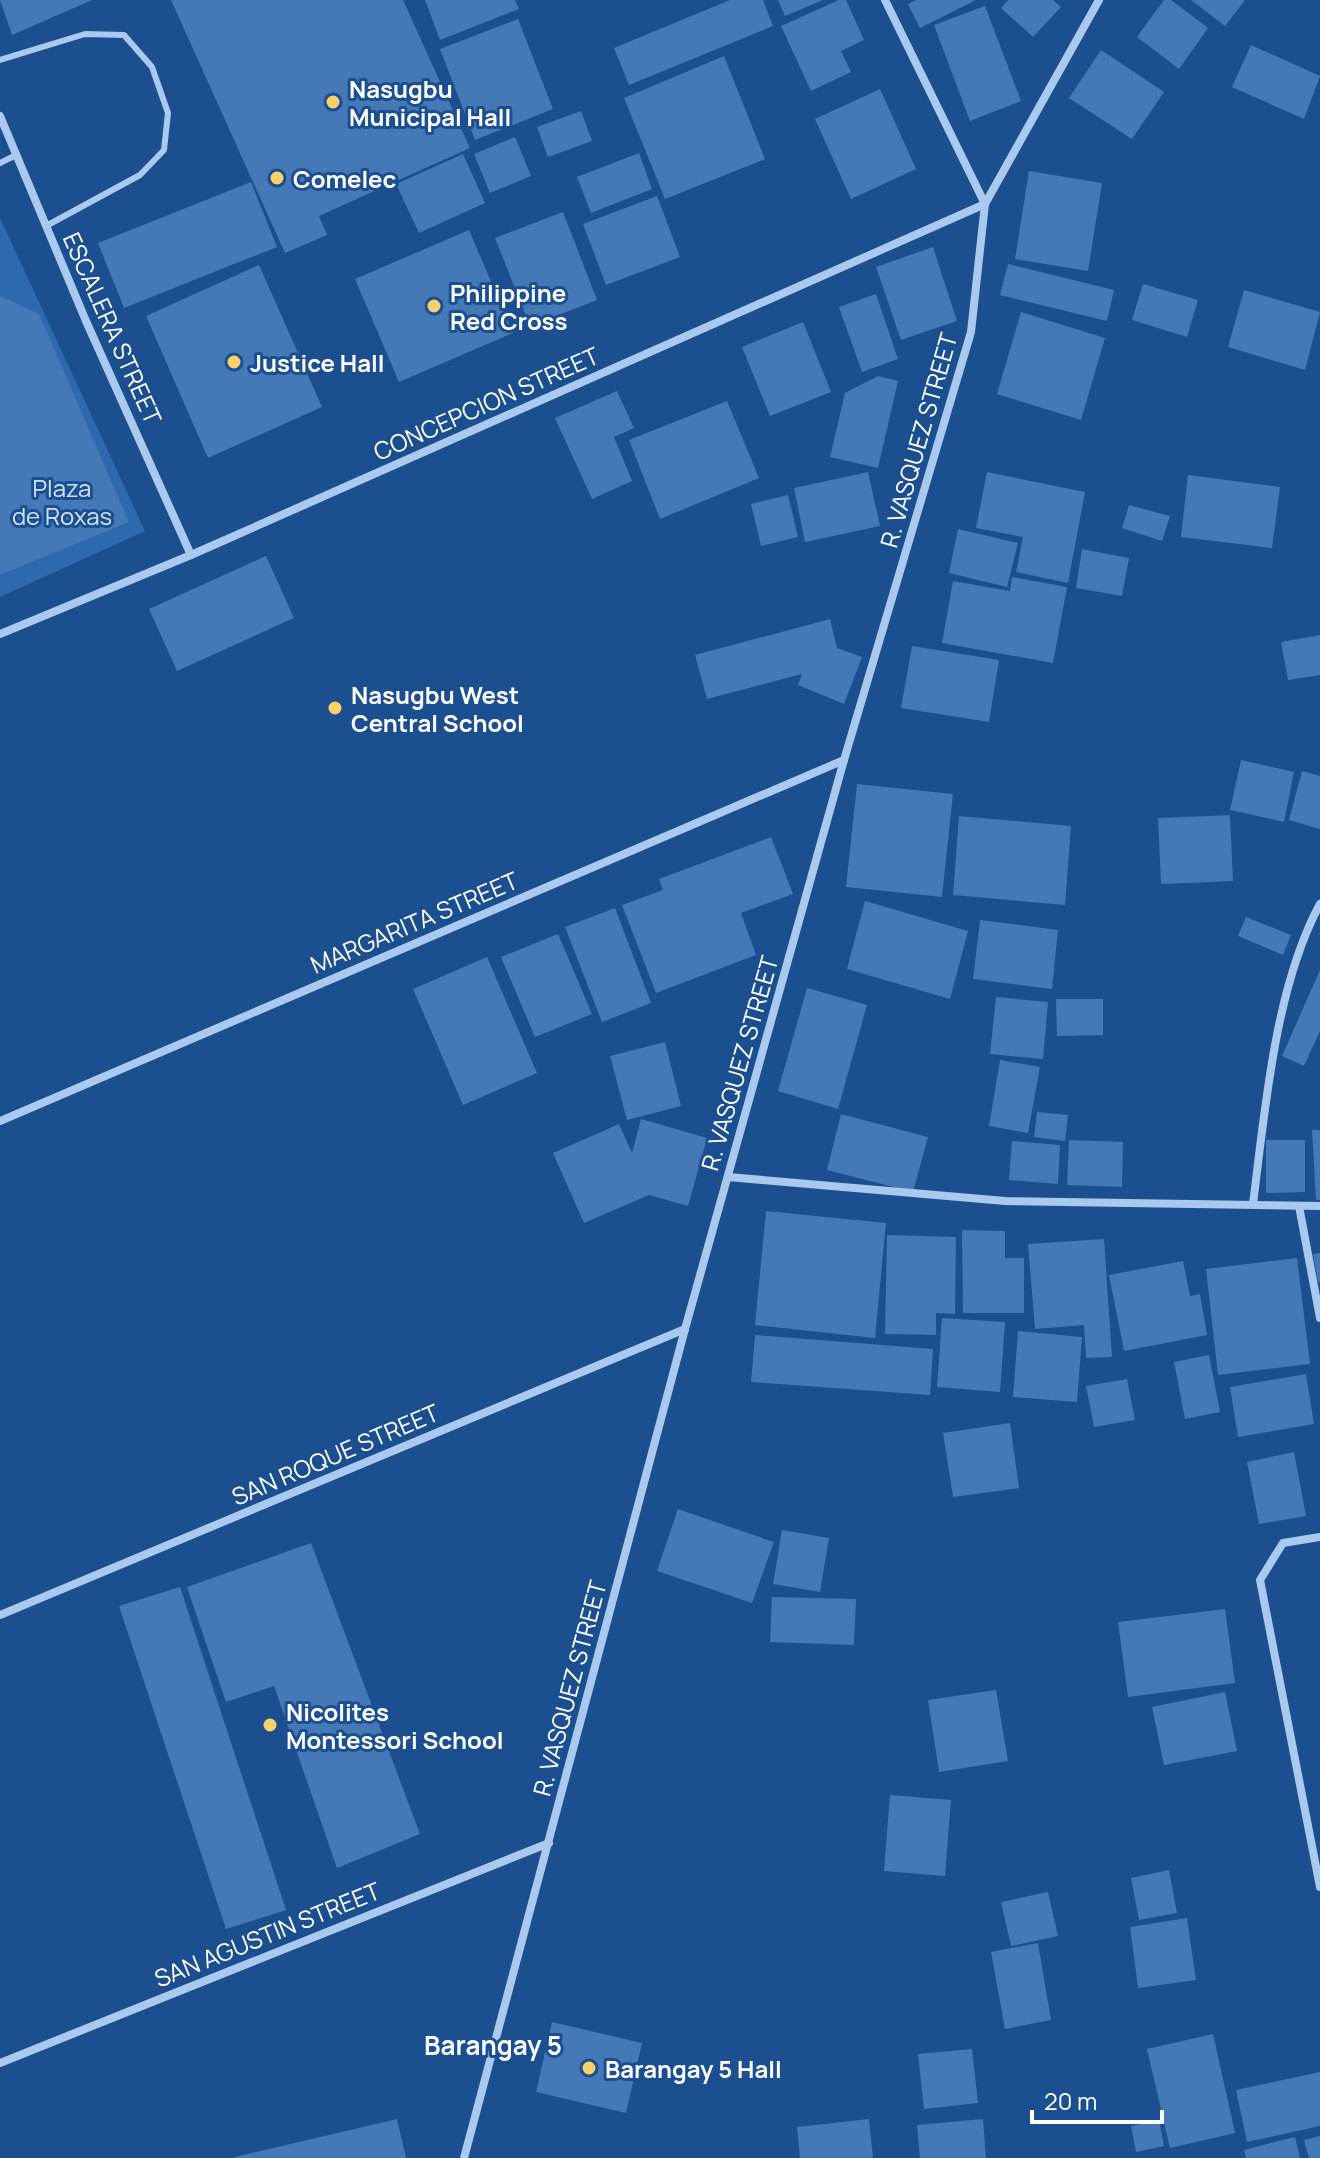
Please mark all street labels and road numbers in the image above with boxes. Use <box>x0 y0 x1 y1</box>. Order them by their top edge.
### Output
street label: ESCALERA STREET <box>56 227 170 430</box>
street label: R. VASQUEZ STREET <box>872 328 965 551</box>
street label: CONCEPCION STREET <box>368 338 605 468</box>
street label: MARGARITA STREET <box>305 863 524 981</box>
street label: R. VASQUEZ STREET <box>693 951 786 1174</box>
street label: SAN ROQUE STREET <box>226 1395 444 1513</box>
street label: R. VASQUEZ STREET <box>524 1576 614 1799</box>
street label: SAN AGUSTIN STREET <box>149 1873 385 1994</box>

